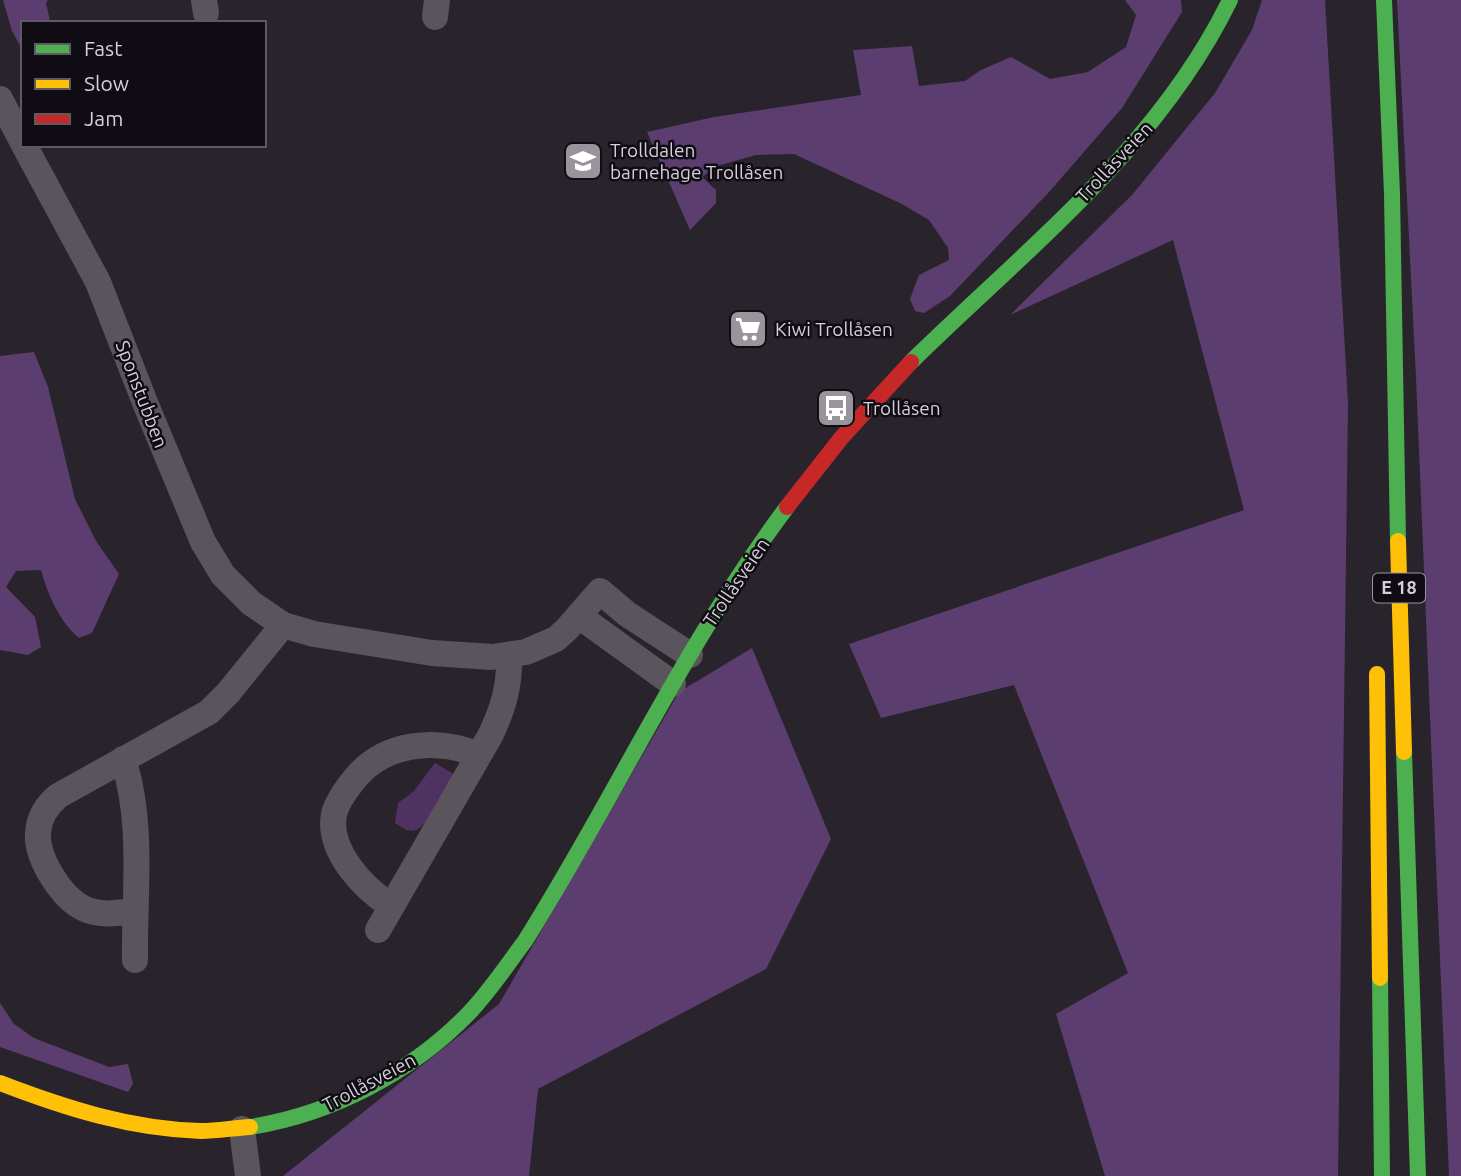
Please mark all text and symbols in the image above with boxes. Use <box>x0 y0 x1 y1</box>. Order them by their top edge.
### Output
legend <box>21 21 266 147</box>
text: Fast <box>84 36 122 60</box>
text: Slow <box>84 71 129 95</box>
text: Jam <box>84 106 123 130</box>
street label: Trollåsveien <box>1071 117 1157 207</box>
place label: Trolldalen barnehage Trollåsen <box>610 139 783 183</box>
school or university icon: Trolldalen barnehage Trollåsen <box>562 140 604 182</box>
supermarket icon: Kiwi Trollåsen <box>727 308 769 350</box>
place label: Kiwi Trollåsen <box>775 318 893 340</box>
street label: Sponstubben <box>111 337 173 451</box>
bus stop icon: Trollåsen <box>815 387 857 429</box>
place label: Trollåsen <box>863 397 941 419</box>
street label: Trollåsveien <box>698 534 774 630</box>
road number: E 18 <box>1373 574 1425 602</box>
street label: Trollåsveien <box>319 1048 419 1116</box>

